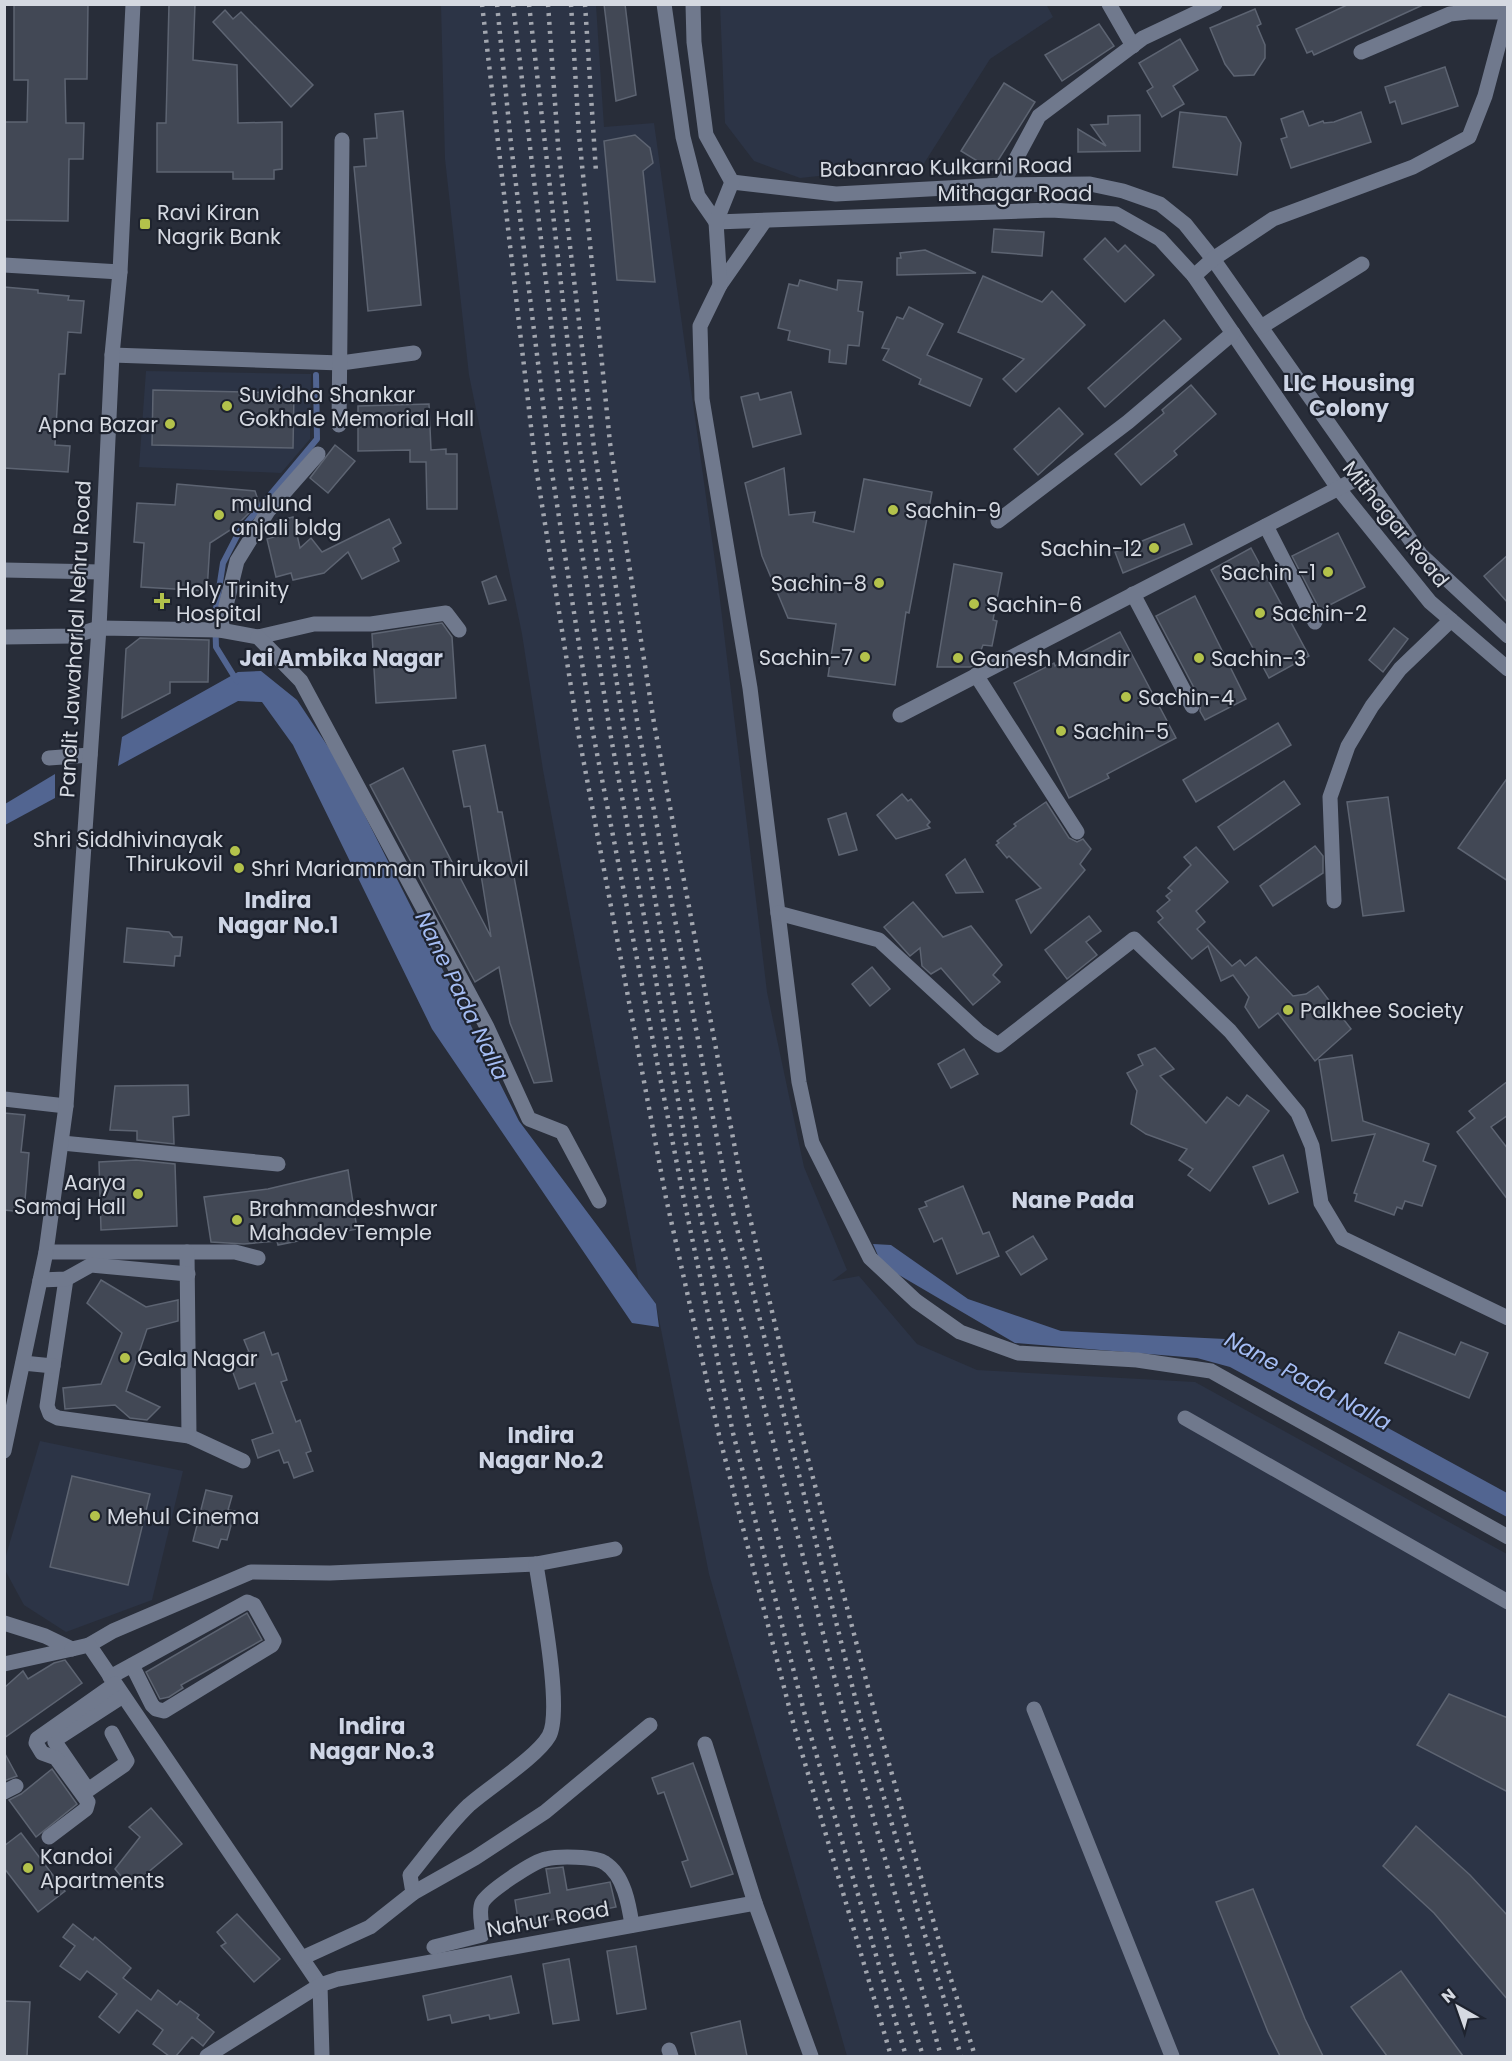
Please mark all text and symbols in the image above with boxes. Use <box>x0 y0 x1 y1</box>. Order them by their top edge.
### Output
street label: Babanrao Kulkarni Road <box>819 150 1073 184</box>
street label: Mithagar Road <box>938 179 1092 208</box>
place label: Ravi Kiran Nagrik Bank <box>157 198 281 251</box>
marker: Ravi Kiran Nagrik Bank <box>138 217 152 231</box>
district label: LIC Housing Colony <box>1283 368 1415 424</box>
place label: Suvidha Shankar Gokhale Memorial Hall <box>239 380 474 433</box>
marker: Suvidha Shankar Gokhale Memorial Hall <box>220 399 234 413</box>
place label: Apna Bazar <box>38 410 158 439</box>
marker: Apna Bazar <box>163 417 177 431</box>
street label: Mithagar Road <box>1336 455 1456 593</box>
street label: Pandit Jawaharlal Nehru Road <box>52 480 98 798</box>
place label: mulund anjali bldg <box>231 489 342 542</box>
place label: Sachin-9 <box>905 496 1001 525</box>
marker: Sachin-9 <box>886 503 900 517</box>
marker: mulund anjali bldg <box>212 508 226 522</box>
place label: Sachin-12 <box>1040 534 1142 563</box>
marker: Sachin-12 <box>1147 541 1161 555</box>
place label: Sachin -1 <box>1221 558 1316 587</box>
marker: Sachin -1 <box>1321 565 1335 579</box>
place label: Sachin-8 <box>771 569 867 598</box>
place label: Holy Trinity Hospital <box>176 575 289 628</box>
marker: Sachin-8 <box>872 576 886 590</box>
place label: Sachin-6 <box>986 590 1082 619</box>
marker: Holy Trinity Hospital <box>153 592 171 610</box>
marker: Sachin-6 <box>967 597 981 611</box>
place label: Sachin-2 <box>1272 599 1367 628</box>
marker: Sachin-2 <box>1253 606 1267 620</box>
district label: Jai Ambika Nagar <box>239 643 443 674</box>
place label: Sachin-7 <box>759 643 853 672</box>
place label: Ganesh Mandir <box>970 644 1130 673</box>
place label: Sachin-3 <box>1211 644 1306 673</box>
marker: Sachin-7 <box>858 650 872 664</box>
marker: Ganesh Mandir <box>951 651 965 665</box>
marker: Sachin-3 <box>1192 651 1206 665</box>
place label: Sachin-4 <box>1138 683 1234 712</box>
marker: Sachin-4 <box>1119 690 1133 704</box>
place label: Sachin-5 <box>1073 717 1169 746</box>
marker: Sachin-5 <box>1054 724 1068 738</box>
place label: Shri Siddhivinayak Thirukovil <box>33 825 223 878</box>
marker: Shri Siddhivinayak Thirukovil <box>228 844 242 858</box>
place label: Shri Mariamman Thirukovil <box>251 854 529 883</box>
marker: Shri Mariamman Thirukovil <box>232 861 246 875</box>
district label: Indira Nagar No.1 <box>218 885 338 941</box>
water label: Nane Pada Nalla <box>408 906 516 1086</box>
place label: Palkhee Society <box>1300 996 1464 1025</box>
marker: Palkhee Society <box>1281 1003 1295 1017</box>
place label: Aarya Samaj Hall <box>14 1168 126 1221</box>
district label: Nane Pada <box>1011 1185 1135 1216</box>
marker: Aarya Samaj Hall <box>131 1187 145 1201</box>
place label: Brahmandeshwar Mahadev Temple <box>249 1194 438 1247</box>
marker: Brahmandeshwar Mahadev Temple <box>230 1213 244 1227</box>
water label: Nane Pada Nalla <box>1219 1324 1397 1438</box>
place label: Gala Nagar <box>137 1344 258 1373</box>
marker: Gala Nagar <box>118 1351 132 1365</box>
district label: Indira Nagar No.2 <box>479 1420 603 1476</box>
place label: Mehul Cinema <box>107 1502 259 1531</box>
marker: Mehul Cinema <box>88 1509 102 1523</box>
district label: Indira Nagar No.3 <box>309 1711 435 1767</box>
place label: Kandoi Apartments <box>40 1842 165 1895</box>
marker: Kandoi Apartments <box>21 1861 35 1875</box>
street label: Nahur Road <box>484 1894 612 1944</box>
north arrow <box>1428 1977 1488 2037</box>
text: N <box>1437 1983 1461 2009</box>

